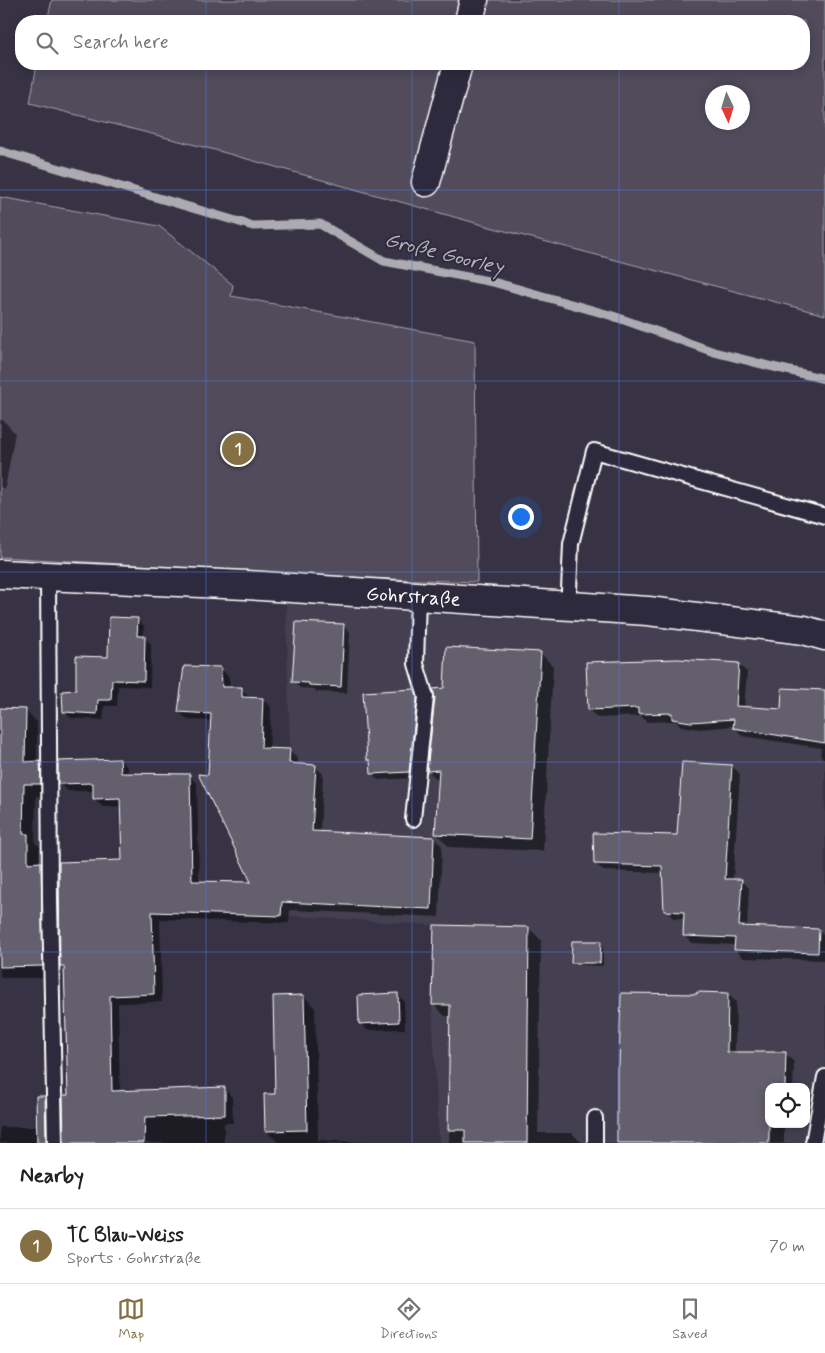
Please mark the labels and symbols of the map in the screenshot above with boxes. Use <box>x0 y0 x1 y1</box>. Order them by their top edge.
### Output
north arrow <box>705 85 750 130</box>
water label: Große Goorley <box>382 226 508 283</box>
pin: 1 <box>222 430 254 468</box>
your location <box>508 504 534 530</box>
street label: Gohrstraße <box>365 581 461 614</box>

